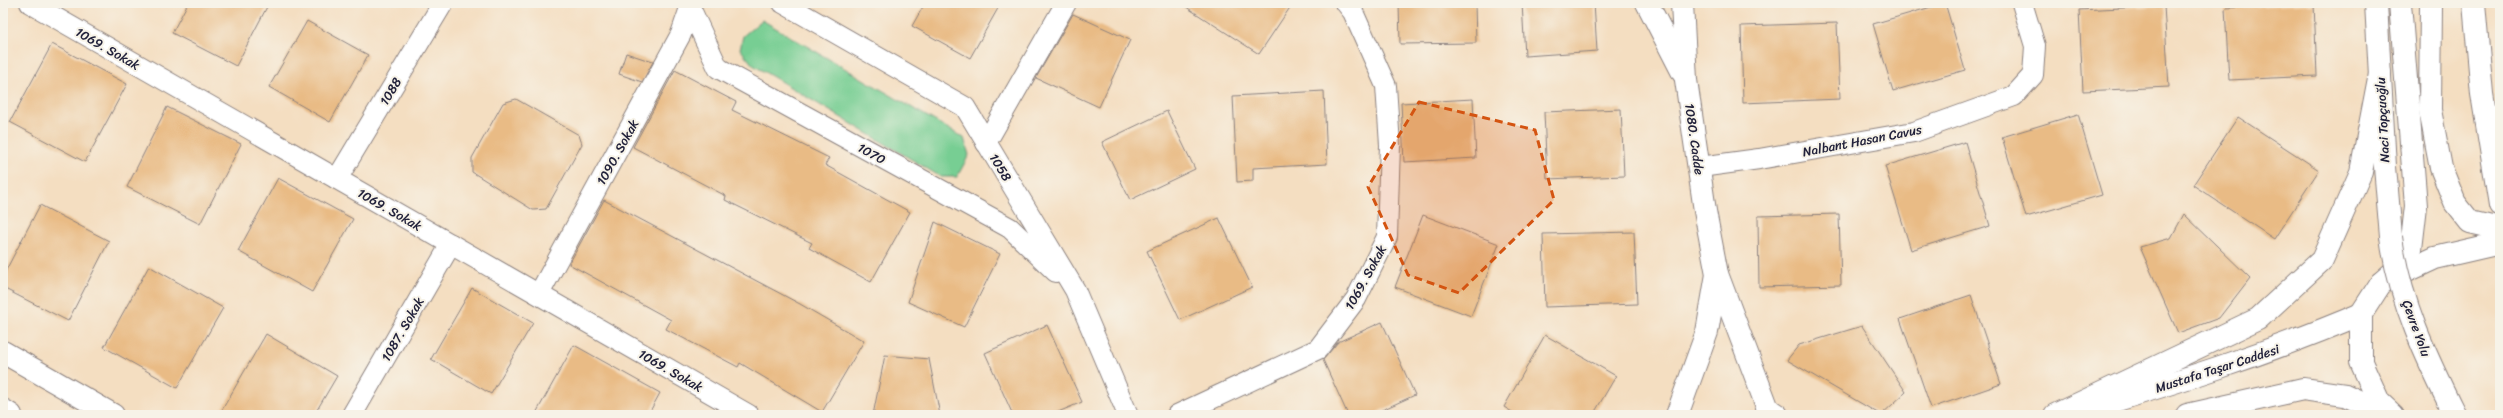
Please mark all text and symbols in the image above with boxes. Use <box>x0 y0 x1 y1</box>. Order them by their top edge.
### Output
street label: 1069. Sokak <box>71 21 145 76</box>
street label: 1088 <box>373 73 408 110</box>
street label: Naci Topçuoğlu <box>2369 77 2396 163</box>
street label: 1080. Cadde <box>1678 102 1711 177</box>
street label: 1090. Sokak <box>590 115 645 189</box>
street label: Nalbant Hasan Cavus <box>1800 118 1924 163</box>
street label: 1070 <box>853 136 890 171</box>
street label: 1058 <box>983 149 1018 186</box>
street label: 1069. Sokak <box>353 182 427 237</box>
street label: 1069. Sokak <box>1338 240 1393 314</box>
street label: 1087. Sokak <box>375 292 430 366</box>
street label: Çevre Yolu <box>2396 297 2437 360</box>
street label: Mustafa Taşar Caddesi <box>2152 337 2283 399</box>
street label: 1069. Sokak <box>634 343 708 398</box>

